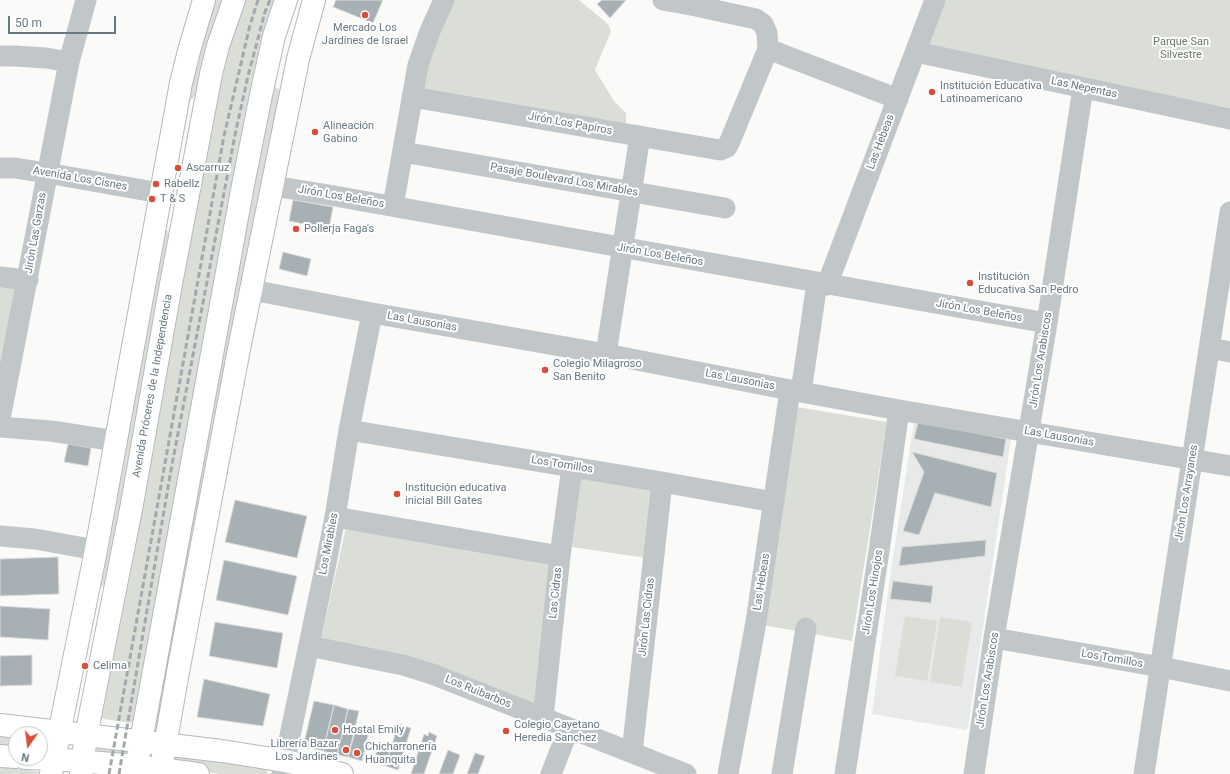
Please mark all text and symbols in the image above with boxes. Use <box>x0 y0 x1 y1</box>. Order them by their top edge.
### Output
scale bar <box>10 8 118 34</box>
marker: Mercado Los Jardines de Israel <box>360 10 370 20</box>
text: 50 m <box>15 16 42 30</box>
place label: Mercado Los Jardines de Israel <box>322 21 408 47</box>
park label: Parque San Silvestre <box>1153 35 1209 61</box>
street label: Las Nepentas <box>1050 75 1118 101</box>
place label: Institución Educativa Latinoamericano <box>940 79 1042 105</box>
marker: Institución Educativa Latinoamericano <box>927 87 937 97</box>
street label: Jirón Los Papiros <box>527 110 613 138</box>
street label: Las Hebeas <box>865 113 897 171</box>
place label: Alineación Gabino <box>323 119 374 145</box>
marker: Alineación Gabino <box>310 127 320 137</box>
street label: Pasaje Boulevard Los Mirables <box>489 160 639 200</box>
place label: Ascarruz <box>186 161 230 175</box>
marker: Ascarruz <box>173 163 183 173</box>
street label: Avenida Los Cisnes <box>32 164 128 194</box>
place label: Rabellz <box>164 177 200 191</box>
marker: Rabellz <box>151 179 161 189</box>
street label: Jirón Los Beleños <box>297 183 385 211</box>
street label: Jirón Las Garzas <box>22 191 50 275</box>
place label: T & S <box>160 192 185 206</box>
marker: T & S <box>147 194 157 204</box>
place label: Pollerįa Faga's <box>304 222 374 236</box>
marker: Pollerįa Faga's <box>291 224 301 234</box>
street label: Jirón Los Beleños <box>616 241 704 269</box>
place label: Institución Educativa San Pedro <box>978 270 1079 296</box>
marker: Institución Educativa San Pedro <box>965 278 975 288</box>
street label: Avenida Próceres de la Independencia <box>130 293 176 479</box>
street label: Jirón Los Beleños <box>935 297 1023 325</box>
street label: Las Lausonias <box>386 309 458 335</box>
street label: Jirón Los Arabiscos <box>1027 311 1055 409</box>
place label: Colegio Milagroso San Benito <box>553 357 642 383</box>
marker: Colegio Milagroso San Benito <box>540 365 550 375</box>
street label: Las Lausonias <box>704 367 776 393</box>
street label: Las Lausonias <box>1023 424 1095 450</box>
street label: Jirón Los Arrayanes <box>1173 444 1201 542</box>
street label: Los Tomillos <box>530 454 594 476</box>
place label: Institución educativa inicial Bill Gates <box>405 481 507 507</box>
marker: Institución educativa inicial Bill Gates <box>392 489 402 499</box>
street label: Los Mirables <box>317 512 341 576</box>
street label: Jirón Los Hinojos <box>860 549 886 635</box>
street label: Las Hebeas <box>751 552 773 612</box>
street label: Las Cidras <box>547 567 565 619</box>
street label: Jirón Las Cidras <box>636 577 658 657</box>
street label: Jirón Los Arabiscos <box>974 631 1002 729</box>
street label: Los Tomillos <box>1080 647 1144 671</box>
place label: Celima <box>93 659 127 673</box>
marker: Celima <box>80 661 90 671</box>
street label: Los Ruibarbos <box>443 673 513 711</box>
place label: Colegio Cayetano Heredia Sanchez <box>514 718 600 744</box>
place label: Hostal Emily <box>343 723 404 737</box>
marker: Hostal Emily <box>330 725 340 735</box>
north arrow <box>8 726 48 766</box>
marker: Colegio Cayetano Heredia Sanchez <box>501 726 511 736</box>
place label: Librería Bazar Los Jardines <box>271 737 338 763</box>
place label: Chicharronería Huanquita <box>365 740 437 766</box>
marker: Librería Bazar Los Jardines <box>341 745 351 755</box>
marker: Chicharronería Huanquita <box>352 748 362 758</box>
text: N <box>20 750 31 764</box>

